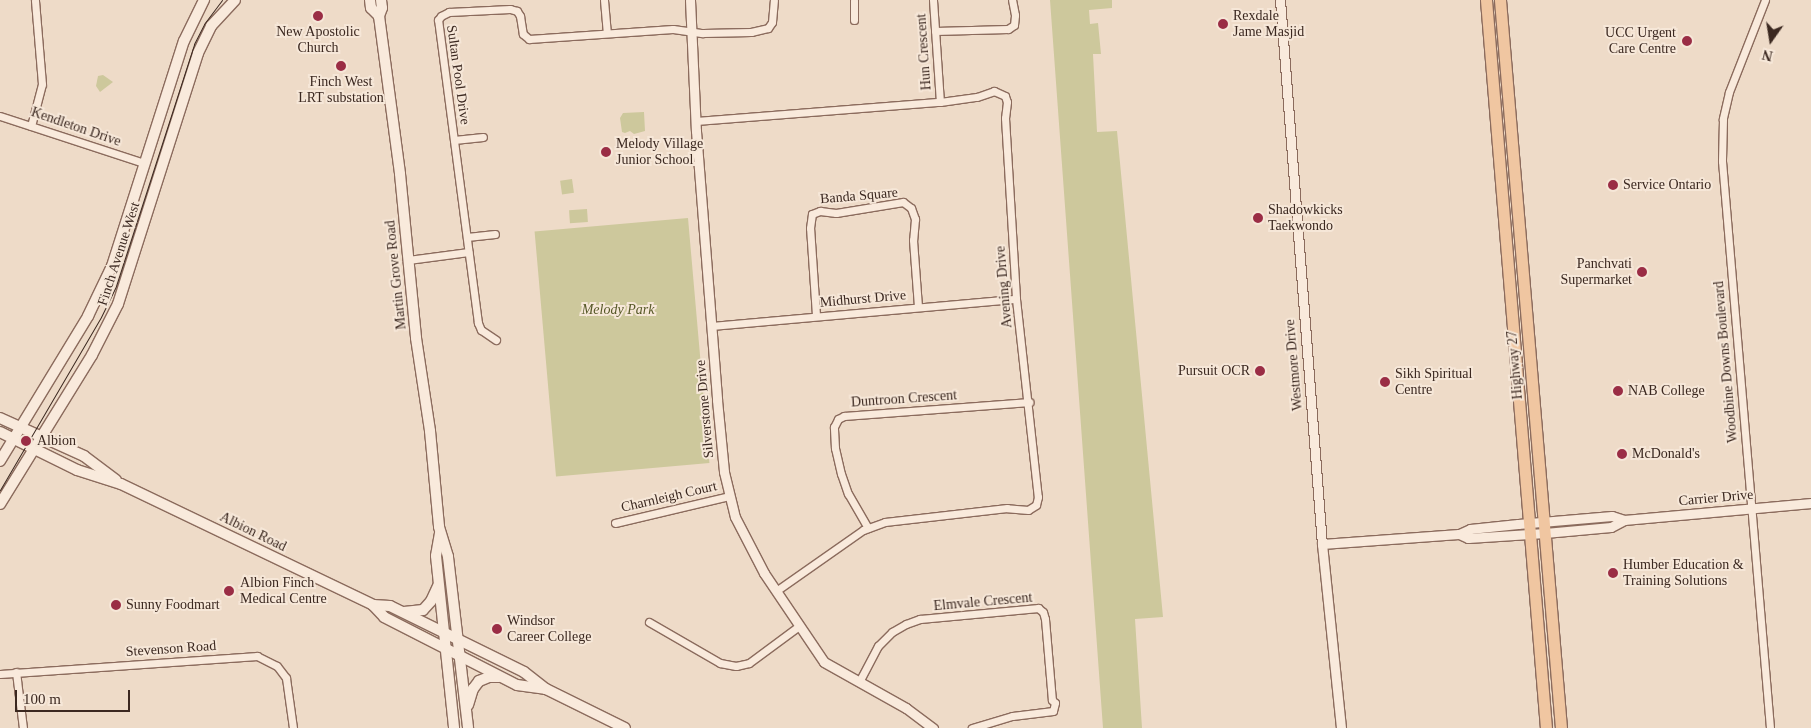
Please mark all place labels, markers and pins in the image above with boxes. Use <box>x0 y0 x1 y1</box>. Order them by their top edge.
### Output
place label: Rexdale Jame Masjid <box>1233 8 1304 40</box>
marker: New Apostolic Church <box>312 10 324 22</box>
marker: Rexdale Jame Masjid <box>1217 18 1229 30</box>
place label: New Apostolic Church <box>276 24 360 56</box>
place label: UCC Urgent Care Centre <box>1605 25 1676 58</box>
marker: UCC Urgent Care Centre <box>1680 34 1694 48</box>
marker: Finch West LRT substation <box>335 60 347 72</box>
place label: Finch West LRT substation <box>298 74 384 106</box>
place label: Melody Village Junior School <box>616 136 703 168</box>
marker: Melody Village Junior School <box>600 146 612 158</box>
place label: Service Ontario <box>1623 177 1711 193</box>
marker: Service Ontario <box>1607 179 1619 191</box>
place label: Shadowkicks Taekwondo <box>1268 202 1343 234</box>
marker: Shadowkicks Taekwondo <box>1252 212 1264 224</box>
place label: Panchvati Supermarket <box>1560 256 1632 288</box>
marker: Panchvati Supermarket <box>1636 266 1648 278</box>
place label: Pursuit OCR <box>1178 363 1250 379</box>
marker: Pursuit OCR <box>1254 365 1266 377</box>
place label: Sikh Spiritual Centre <box>1395 366 1472 398</box>
marker: Sikh Spiritual Centre <box>1379 376 1391 388</box>
place label: NAB College <box>1628 383 1705 399</box>
marker: NAB College <box>1612 385 1624 397</box>
place label: Albion <box>37 433 76 449</box>
marker: Albion <box>19 434 33 448</box>
place label: McDonald's <box>1632 446 1700 462</box>
marker: McDonald's <box>1616 448 1628 460</box>
place label: Humber Education & Training Solutions <box>1623 557 1744 590</box>
marker: Humber Education & Training Solutions <box>1607 567 1619 579</box>
place label: Albion Finch Medical Centre <box>240 575 327 608</box>
marker: Albion Finch Medical Centre <box>222 584 236 598</box>
place label: Sunny Foodmart <box>126 597 220 613</box>
marker: Sunny Foodmart <box>110 599 122 611</box>
place label: Windsor Career College <box>507 613 591 646</box>
marker: Windsor Career College <box>491 623 503 635</box>

